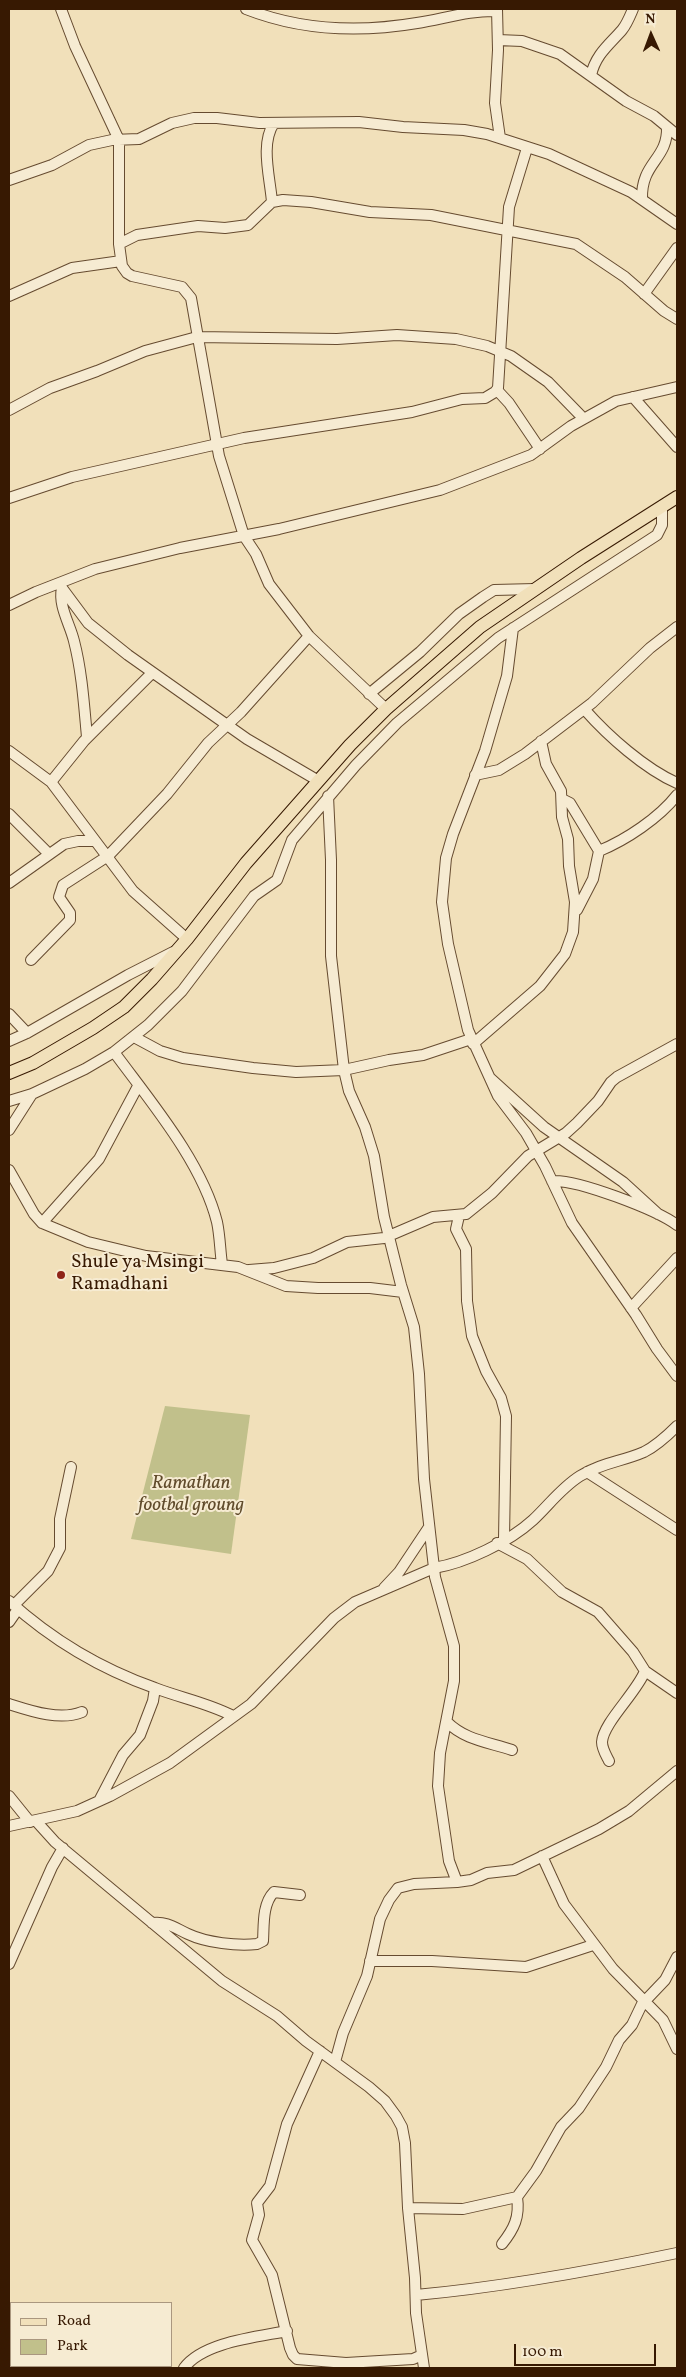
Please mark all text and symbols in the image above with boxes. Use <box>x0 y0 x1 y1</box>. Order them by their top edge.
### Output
north arrow <box>626 10 676 60</box>
text: N <box>645 10 656 29</box>
place label: Shule ya Msingi Ramadhani <box>71 1253 204 1297</box>
marker: Shule ya Msingi Ramadhani <box>55 1269 67 1281</box>
park label: Ramathan footbal groung <box>138 1474 244 1518</box>
legend <box>10 2302 172 2367</box>
text: Road <box>57 2311 91 2332</box>
scale bar <box>516 2334 658 2366</box>
text: Park <box>57 2336 88 2357</box>
text: 100 m <box>522 2342 562 2363</box>

